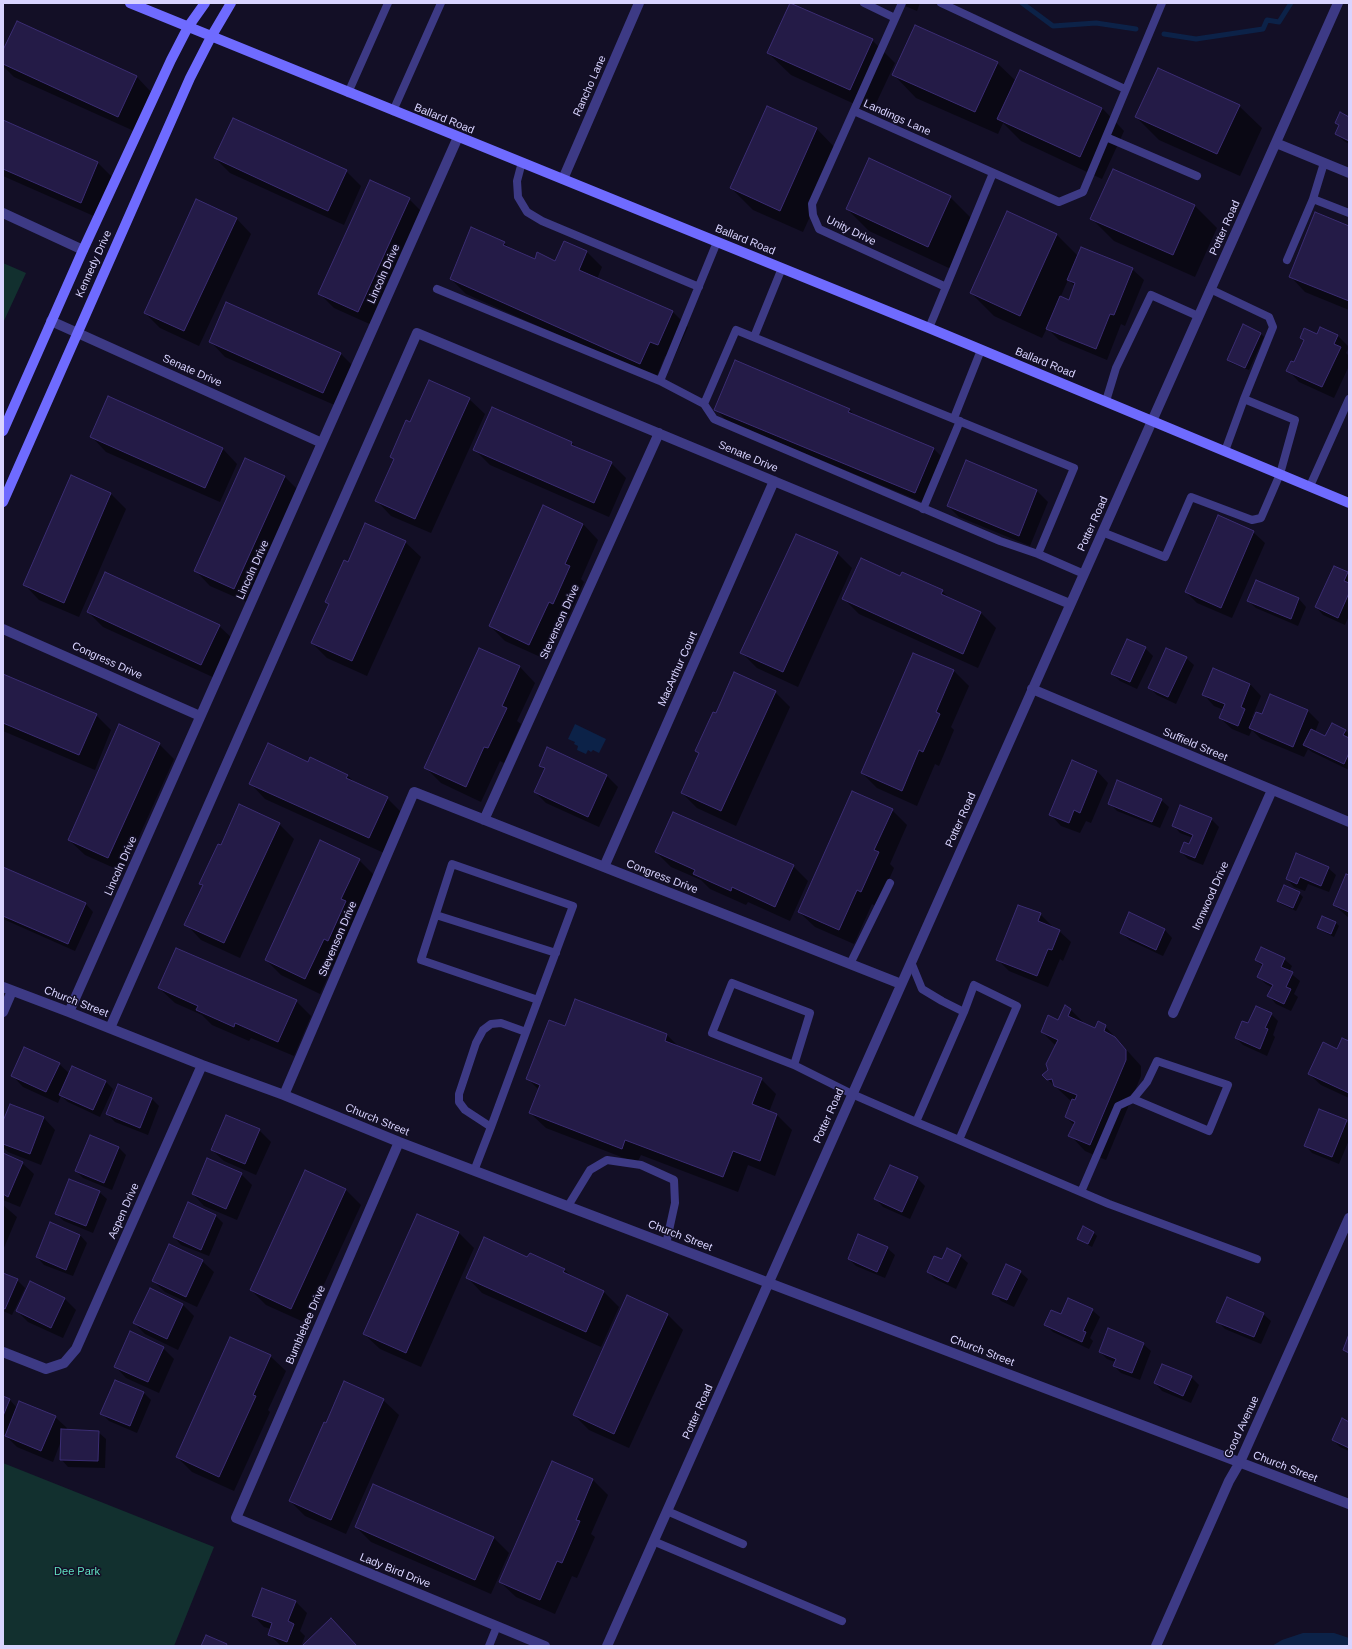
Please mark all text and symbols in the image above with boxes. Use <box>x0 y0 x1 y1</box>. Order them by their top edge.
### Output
street label: Rancho Lane <box>571 53 609 119</box>
street label: Landings Lane <box>861 97 933 139</box>
street label: Ballard Road <box>412 101 476 137</box>
street label: Potter Road <box>1207 199 1243 257</box>
street label: Unity Drive <box>824 213 878 249</box>
street label: Ballard Road <box>713 222 777 258</box>
street label: Kennedy Drive <box>73 228 115 300</box>
street label: Lincoln Drive <box>365 242 403 306</box>
street label: Ballard Road <box>1013 345 1077 381</box>
street label: Senate Drive <box>160 352 224 390</box>
street label: Senate Drive <box>716 439 780 475</box>
street label: Potter Road <box>1075 495 1111 553</box>
street label: Lincoln Drive <box>234 538 272 602</box>
street label: Stevenson Drive <box>538 582 582 662</box>
street label: MacArthur Court <box>656 629 700 709</box>
street label: Congress Drive <box>70 640 144 682</box>
street label: Suffield Street <box>1161 725 1229 765</box>
street label: Potter Road <box>943 791 979 849</box>
street label: Lincoln Drive <box>102 834 140 898</box>
street label: Congress Drive <box>624 857 700 897</box>
street label: Ironwood Drive <box>1190 860 1232 932</box>
street label: Stevenson Drive <box>316 899 360 979</box>
street label: Church Street <box>42 984 110 1020</box>
street label: Potter Road <box>811 1087 847 1145</box>
street label: Church Street <box>343 1101 411 1139</box>
street label: Aspen Drive <box>106 1181 142 1241</box>
street label: Church Street <box>646 1218 714 1254</box>
street label: Bumblebee Drive <box>283 1284 329 1366</box>
street label: Church Street <box>948 1333 1016 1369</box>
street label: Potter Road <box>680 1383 716 1441</box>
street label: Good Avenue <box>1222 1394 1262 1460</box>
street label: Church Street <box>1251 1449 1319 1485</box>
street label: Lady Bird Drive <box>358 1551 432 1591</box>
park label: Dee Park <box>54 1565 100 1579</box>

